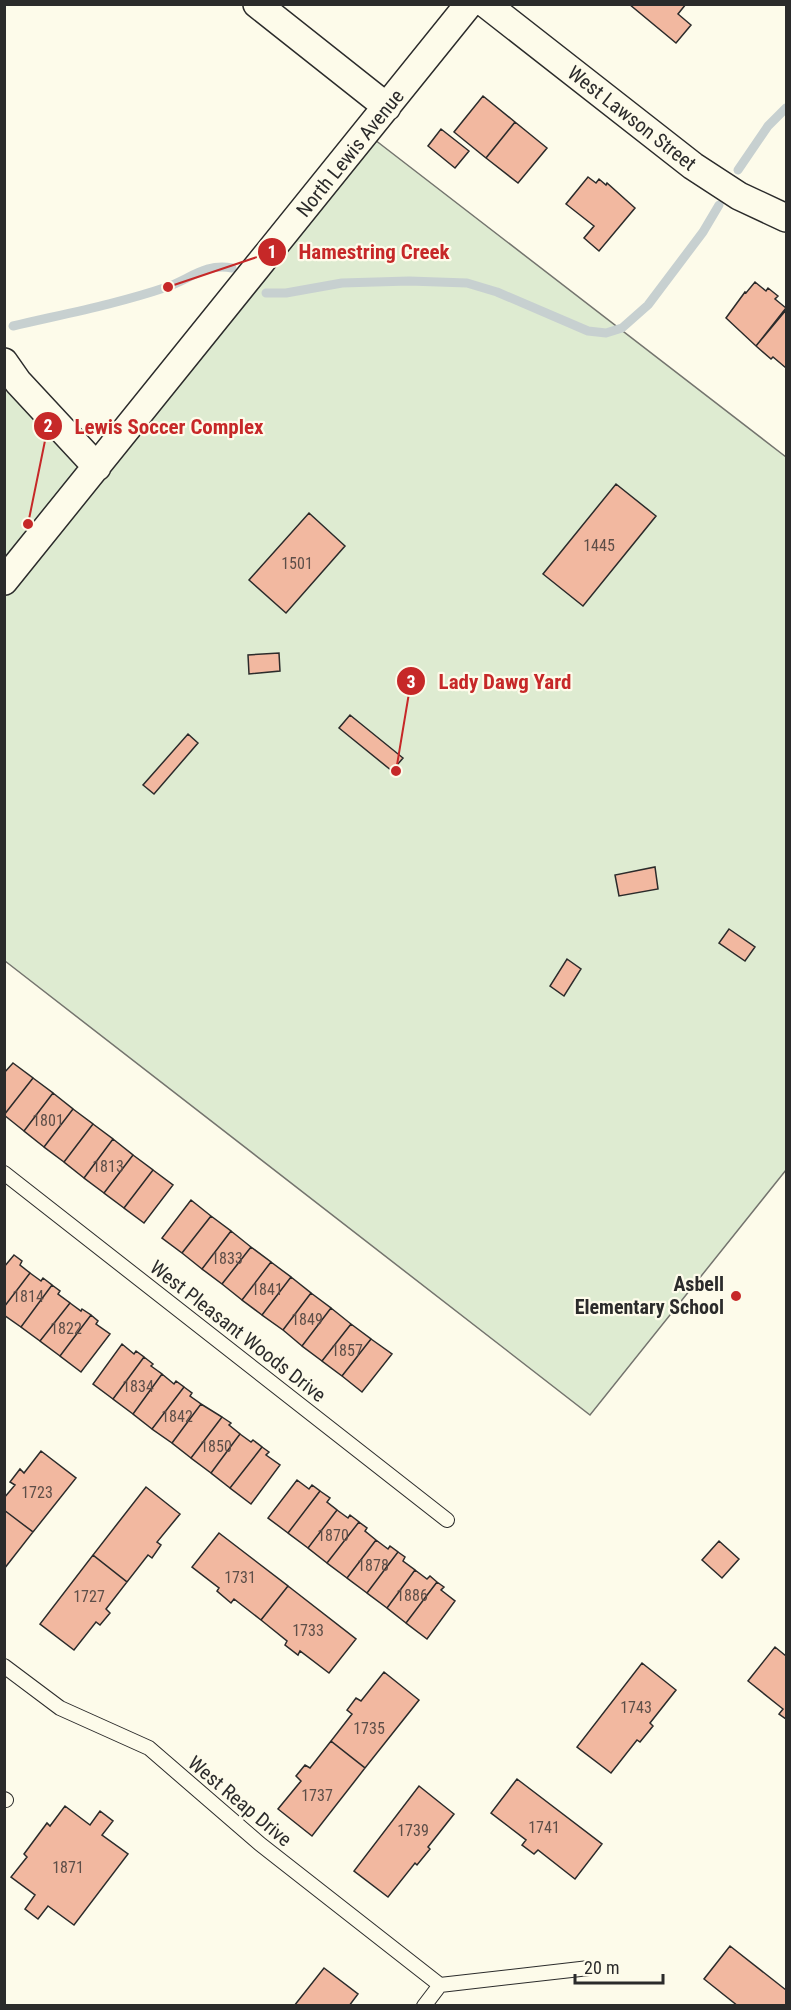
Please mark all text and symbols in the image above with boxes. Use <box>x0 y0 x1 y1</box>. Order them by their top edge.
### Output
street label: West Lawson Street <box>563 60 701 176</box>
street label: North Lewis Avenue <box>291 84 409 222</box>
callout: Hamestring Creek <box>257 232 462 271</box>
text: Hamestring Creek <box>298 240 451 264</box>
text: 1 <box>267 241 277 262</box>
callout: Lewis Soccer Complex <box>33 407 276 446</box>
text: 2 <box>43 415 53 436</box>
text: Lewis Soccer Complex <box>74 415 264 439</box>
house number: 1445 <box>583 536 615 555</box>
house number: 1501 <box>281 554 313 573</box>
callout: Lady Dawg Yard <box>396 662 583 701</box>
text: Lady Dawg Yard <box>439 670 571 694</box>
text: 3 <box>406 671 416 692</box>
house number: 1801 <box>32 1111 64 1130</box>
house number: 1813 <box>92 1157 124 1176</box>
house number: 1833 <box>211 1249 243 1268</box>
street label: West Pleasant Woods Drive <box>146 1255 330 1407</box>
place label: Asbell Elementary School <box>575 1272 724 1319</box>
house number: 1841 <box>251 1280 283 1299</box>
house number: 1814 <box>12 1287 44 1306</box>
marker: Asbell Elementary School <box>729 1289 743 1303</box>
house number: 1849 <box>291 1310 323 1329</box>
house number: 1822 <box>50 1319 82 1338</box>
house number: 1857 <box>331 1341 363 1360</box>
house number: 1834 <box>122 1377 154 1396</box>
house number: 1842 <box>161 1407 193 1426</box>
house number: 1850 <box>200 1437 232 1456</box>
house number: 1723 <box>21 1483 53 1502</box>
house number: 1870 <box>317 1526 349 1545</box>
house number: 1878 <box>357 1556 389 1575</box>
house number: 1731 <box>224 1568 256 1587</box>
house number: 1886 <box>396 1586 428 1605</box>
house number: 1727 <box>73 1587 105 1606</box>
house number: 1733 <box>292 1621 324 1640</box>
house number: 1743 <box>620 1698 652 1717</box>
house number: 1735 <box>353 1719 385 1738</box>
street label: West Reap Drive <box>183 1751 297 1851</box>
house number: 1737 <box>301 1786 333 1805</box>
house number: 1741 <box>528 1818 560 1837</box>
house number: 1739 <box>397 1821 429 1840</box>
house number: 1871 <box>52 1858 84 1877</box>
scale bar <box>575 1947 664 1985</box>
text: 20 m <box>584 1957 619 1978</box>

